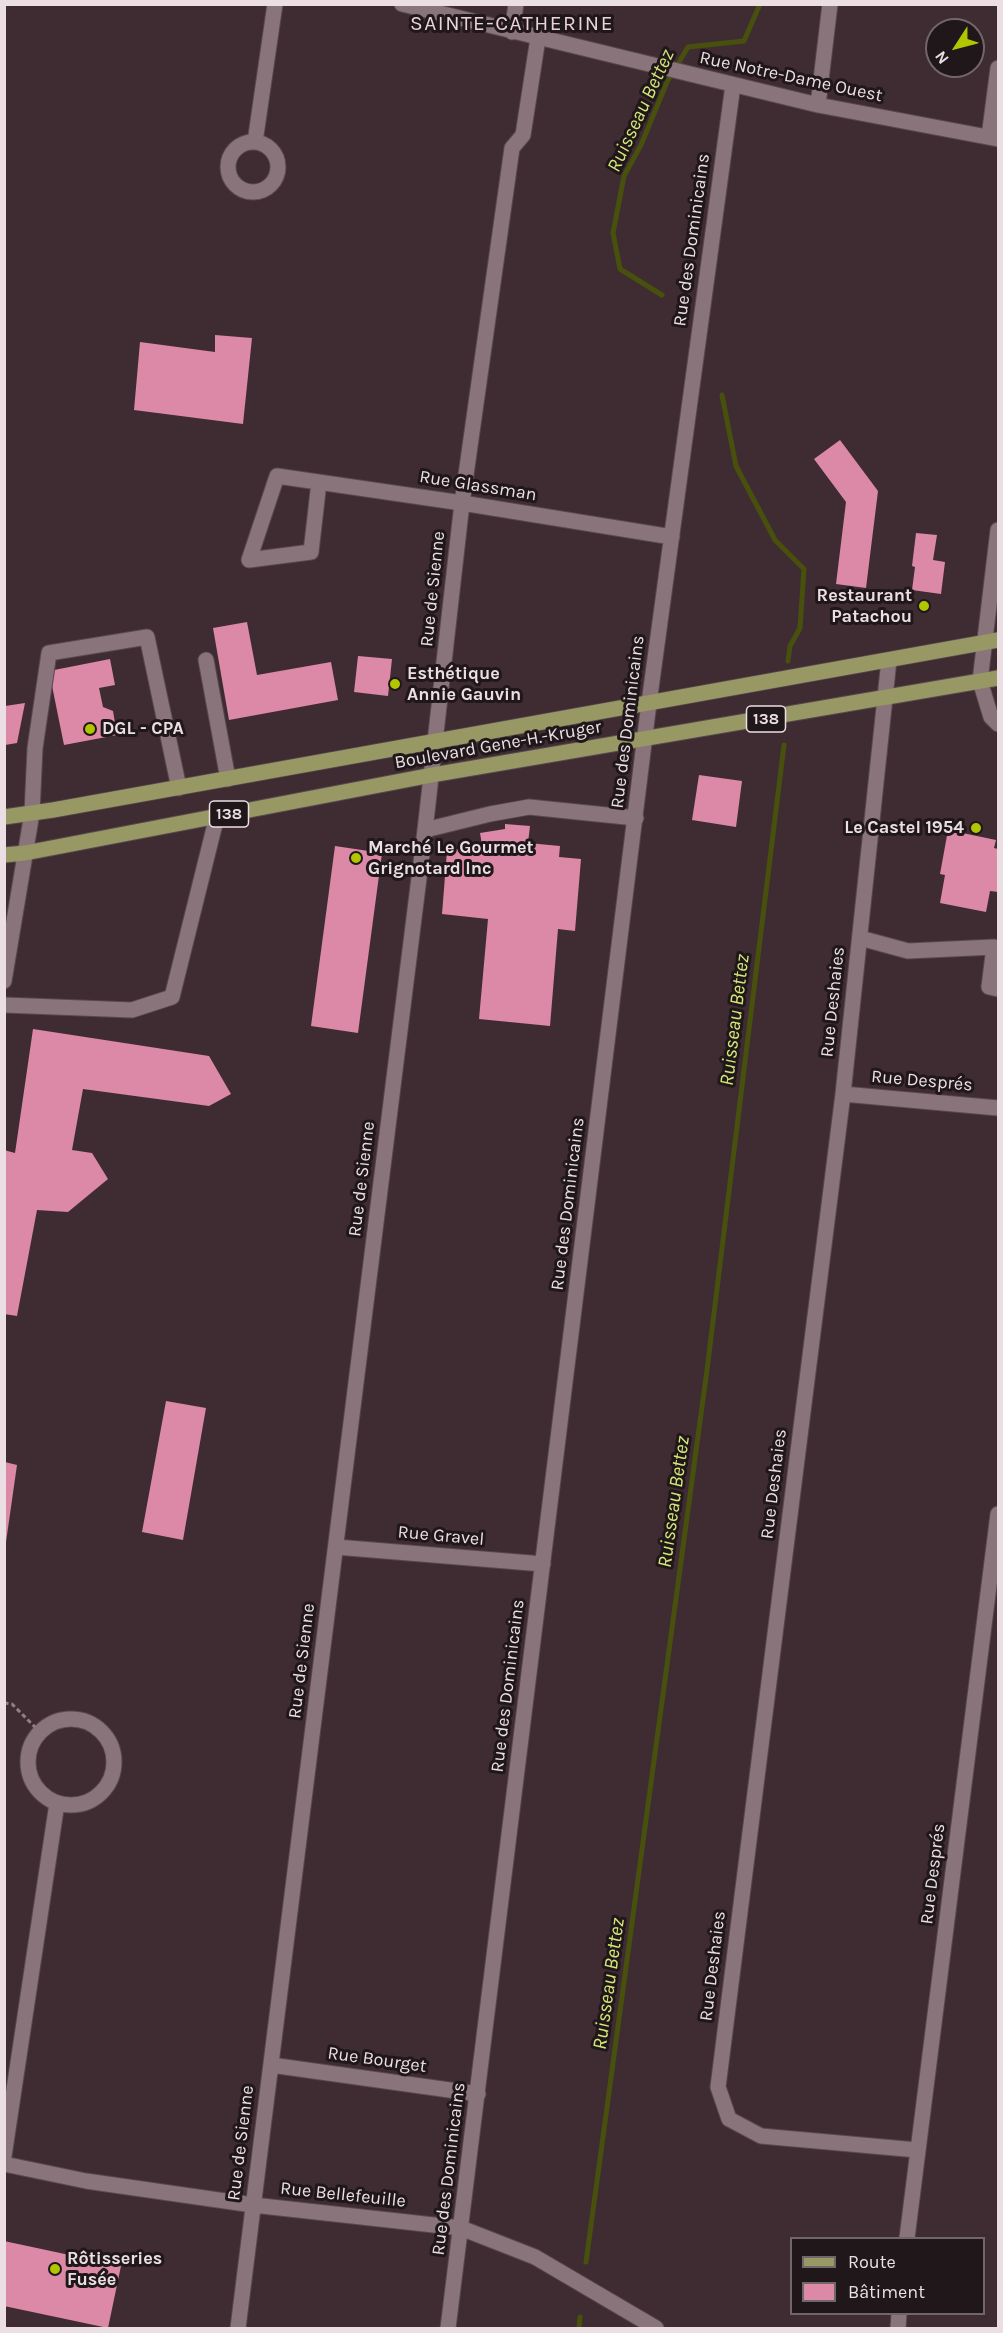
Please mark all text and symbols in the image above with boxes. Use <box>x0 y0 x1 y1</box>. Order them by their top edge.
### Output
district label: SAINTE-CATHERINE <box>410 11 614 37</box>
north arrow <box>925 18 985 78</box>
water label: Ruisseau Bettez <box>602 46 680 176</box>
street label: Rue Notre-Dame Ouest <box>698 47 884 107</box>
text: N <box>931 47 953 68</box>
street label: Rue des Dominicains <box>669 152 715 328</box>
street label: Rue Glassman <box>418 466 538 506</box>
street label: Rue de Sienne <box>416 530 450 648</box>
place label: Restaurant Patachou <box>817 585 912 628</box>
marker: Restaurant Patachou <box>917 599 931 613</box>
street label: Rue des Dominicains <box>607 634 649 810</box>
place label: Esthétique Annie Gauvin <box>407 663 521 706</box>
marker: Esthétique Annie Gauvin <box>388 677 402 691</box>
road number: 138 <box>746 706 786 732</box>
street label: Boulevard Gene-H.-Kruger <box>393 716 603 774</box>
place label: DGL - CPA <box>102 718 184 740</box>
marker: DGL - CPA <box>83 722 97 736</box>
road number: 138 <box>210 801 248 827</box>
place label: Le Castel 1954 <box>844 817 964 839</box>
marker: Le Castel 1954 <box>969 821 983 835</box>
place label: Marché Le Gourmet Grignotard Inc <box>368 837 534 880</box>
marker: Marché Le Gourmet Grignotard Inc <box>349 851 363 865</box>
street label: Rue Deshaies <box>816 946 850 1058</box>
water label: Ruisseau Bettez <box>715 953 755 1087</box>
street label: Rue Després <box>870 1066 974 1096</box>
street label: Rue des Dominicains <box>547 1116 589 1292</box>
street label: Rue de Sienne <box>344 1120 380 1238</box>
street label: Rue Deshaies <box>757 1428 791 1540</box>
water label: Ruisseau Bettez <box>653 1435 695 1569</box>
street label: Rue Gravel <box>397 1521 485 1551</box>
street label: Rue des Dominicains <box>487 1598 529 1774</box>
street label: Rue de Sienne <box>284 1602 320 1720</box>
street label: Rue Després <box>916 1822 950 1926</box>
street label: Rue Deshaies <box>696 1910 730 2022</box>
water label: Ruisseau Bettez <box>588 1917 630 2051</box>
street label: Rue Bourget <box>326 2042 428 2078</box>
street label: Rue des Dominicains <box>428 2081 470 2257</box>
street label: Rue de Sienne <box>223 2084 259 2202</box>
street label: Rue Bellefeuille <box>279 2178 407 2212</box>
legend <box>790 2237 985 2315</box>
place label: Rôtisseries Fusée <box>67 2248 162 2290</box>
text: Route <box>848 2251 896 2273</box>
marker: Rôtisseries Fusée <box>48 2262 62 2276</box>
text: Bâtiment <box>848 2281 925 2303</box>

